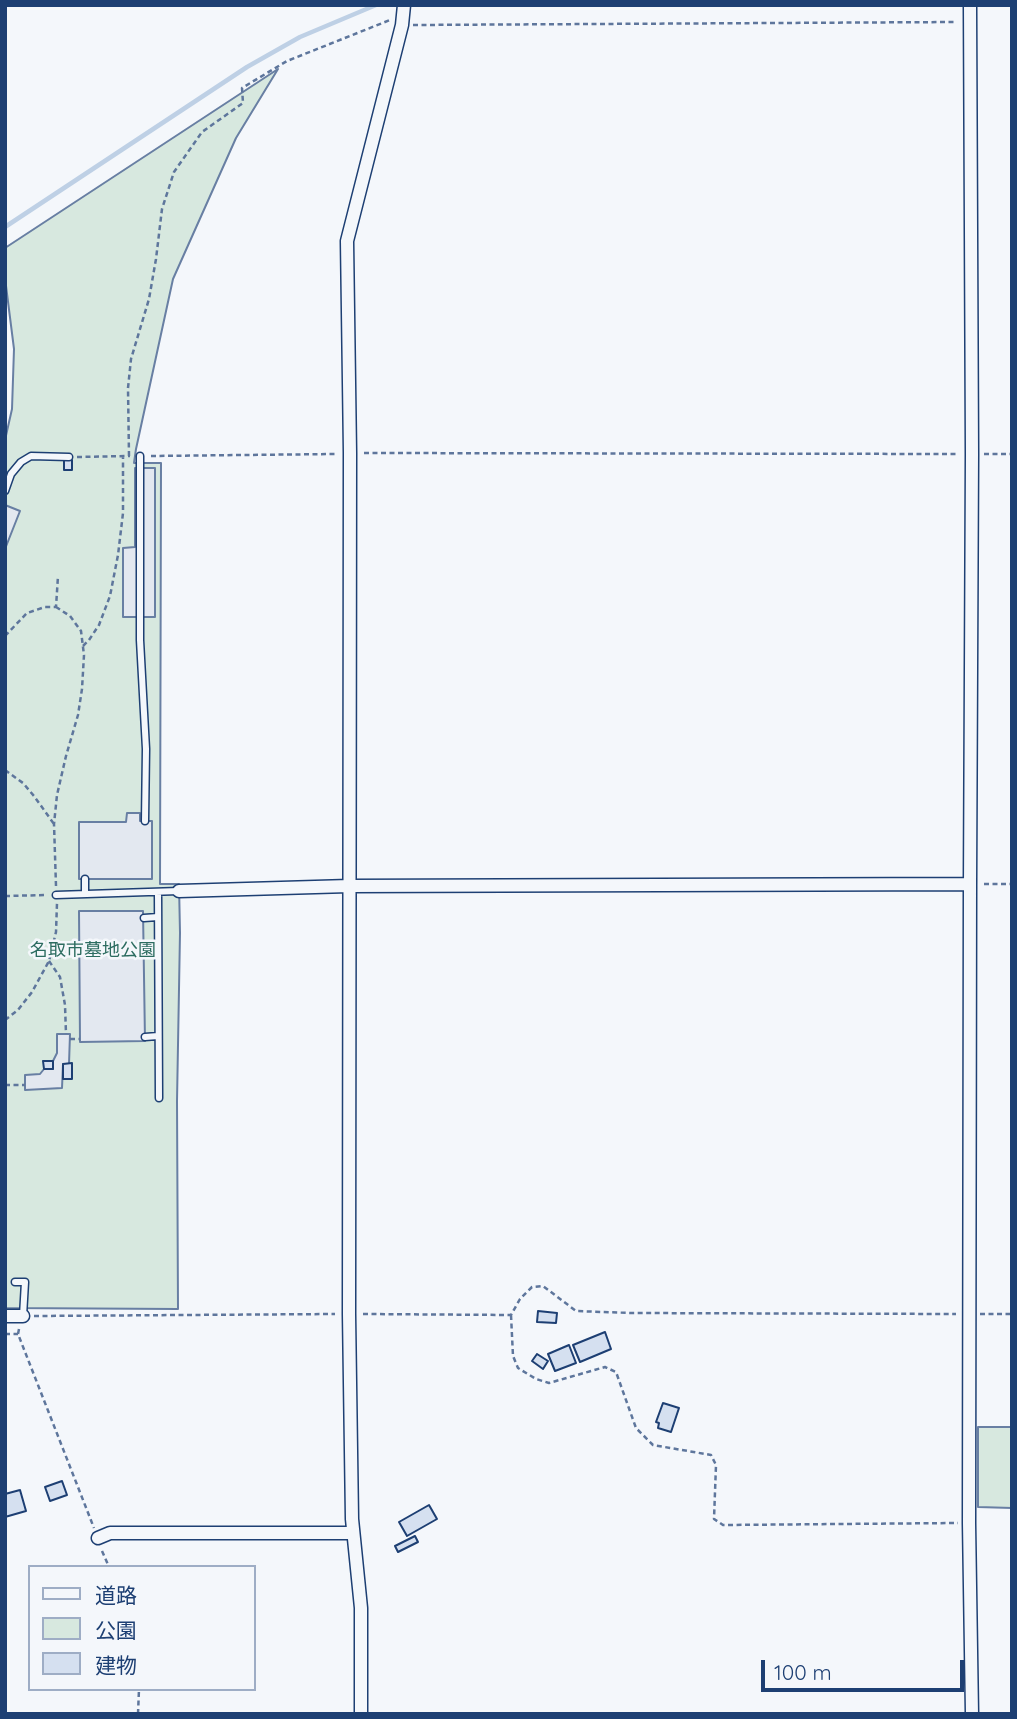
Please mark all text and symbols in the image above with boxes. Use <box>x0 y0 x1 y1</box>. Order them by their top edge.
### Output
park label: 名取市墓地公園 <box>30 940 156 962</box>
legend <box>28 1565 256 1691</box>
text: 道路 <box>95 1582 137 1608</box>
text: 公園 <box>95 1617 137 1643</box>
scale bar <box>765 1646 968 1690</box>
text: 建物 <box>95 1652 137 1678</box>
text: 100 m <box>774 1659 832 1685</box>

